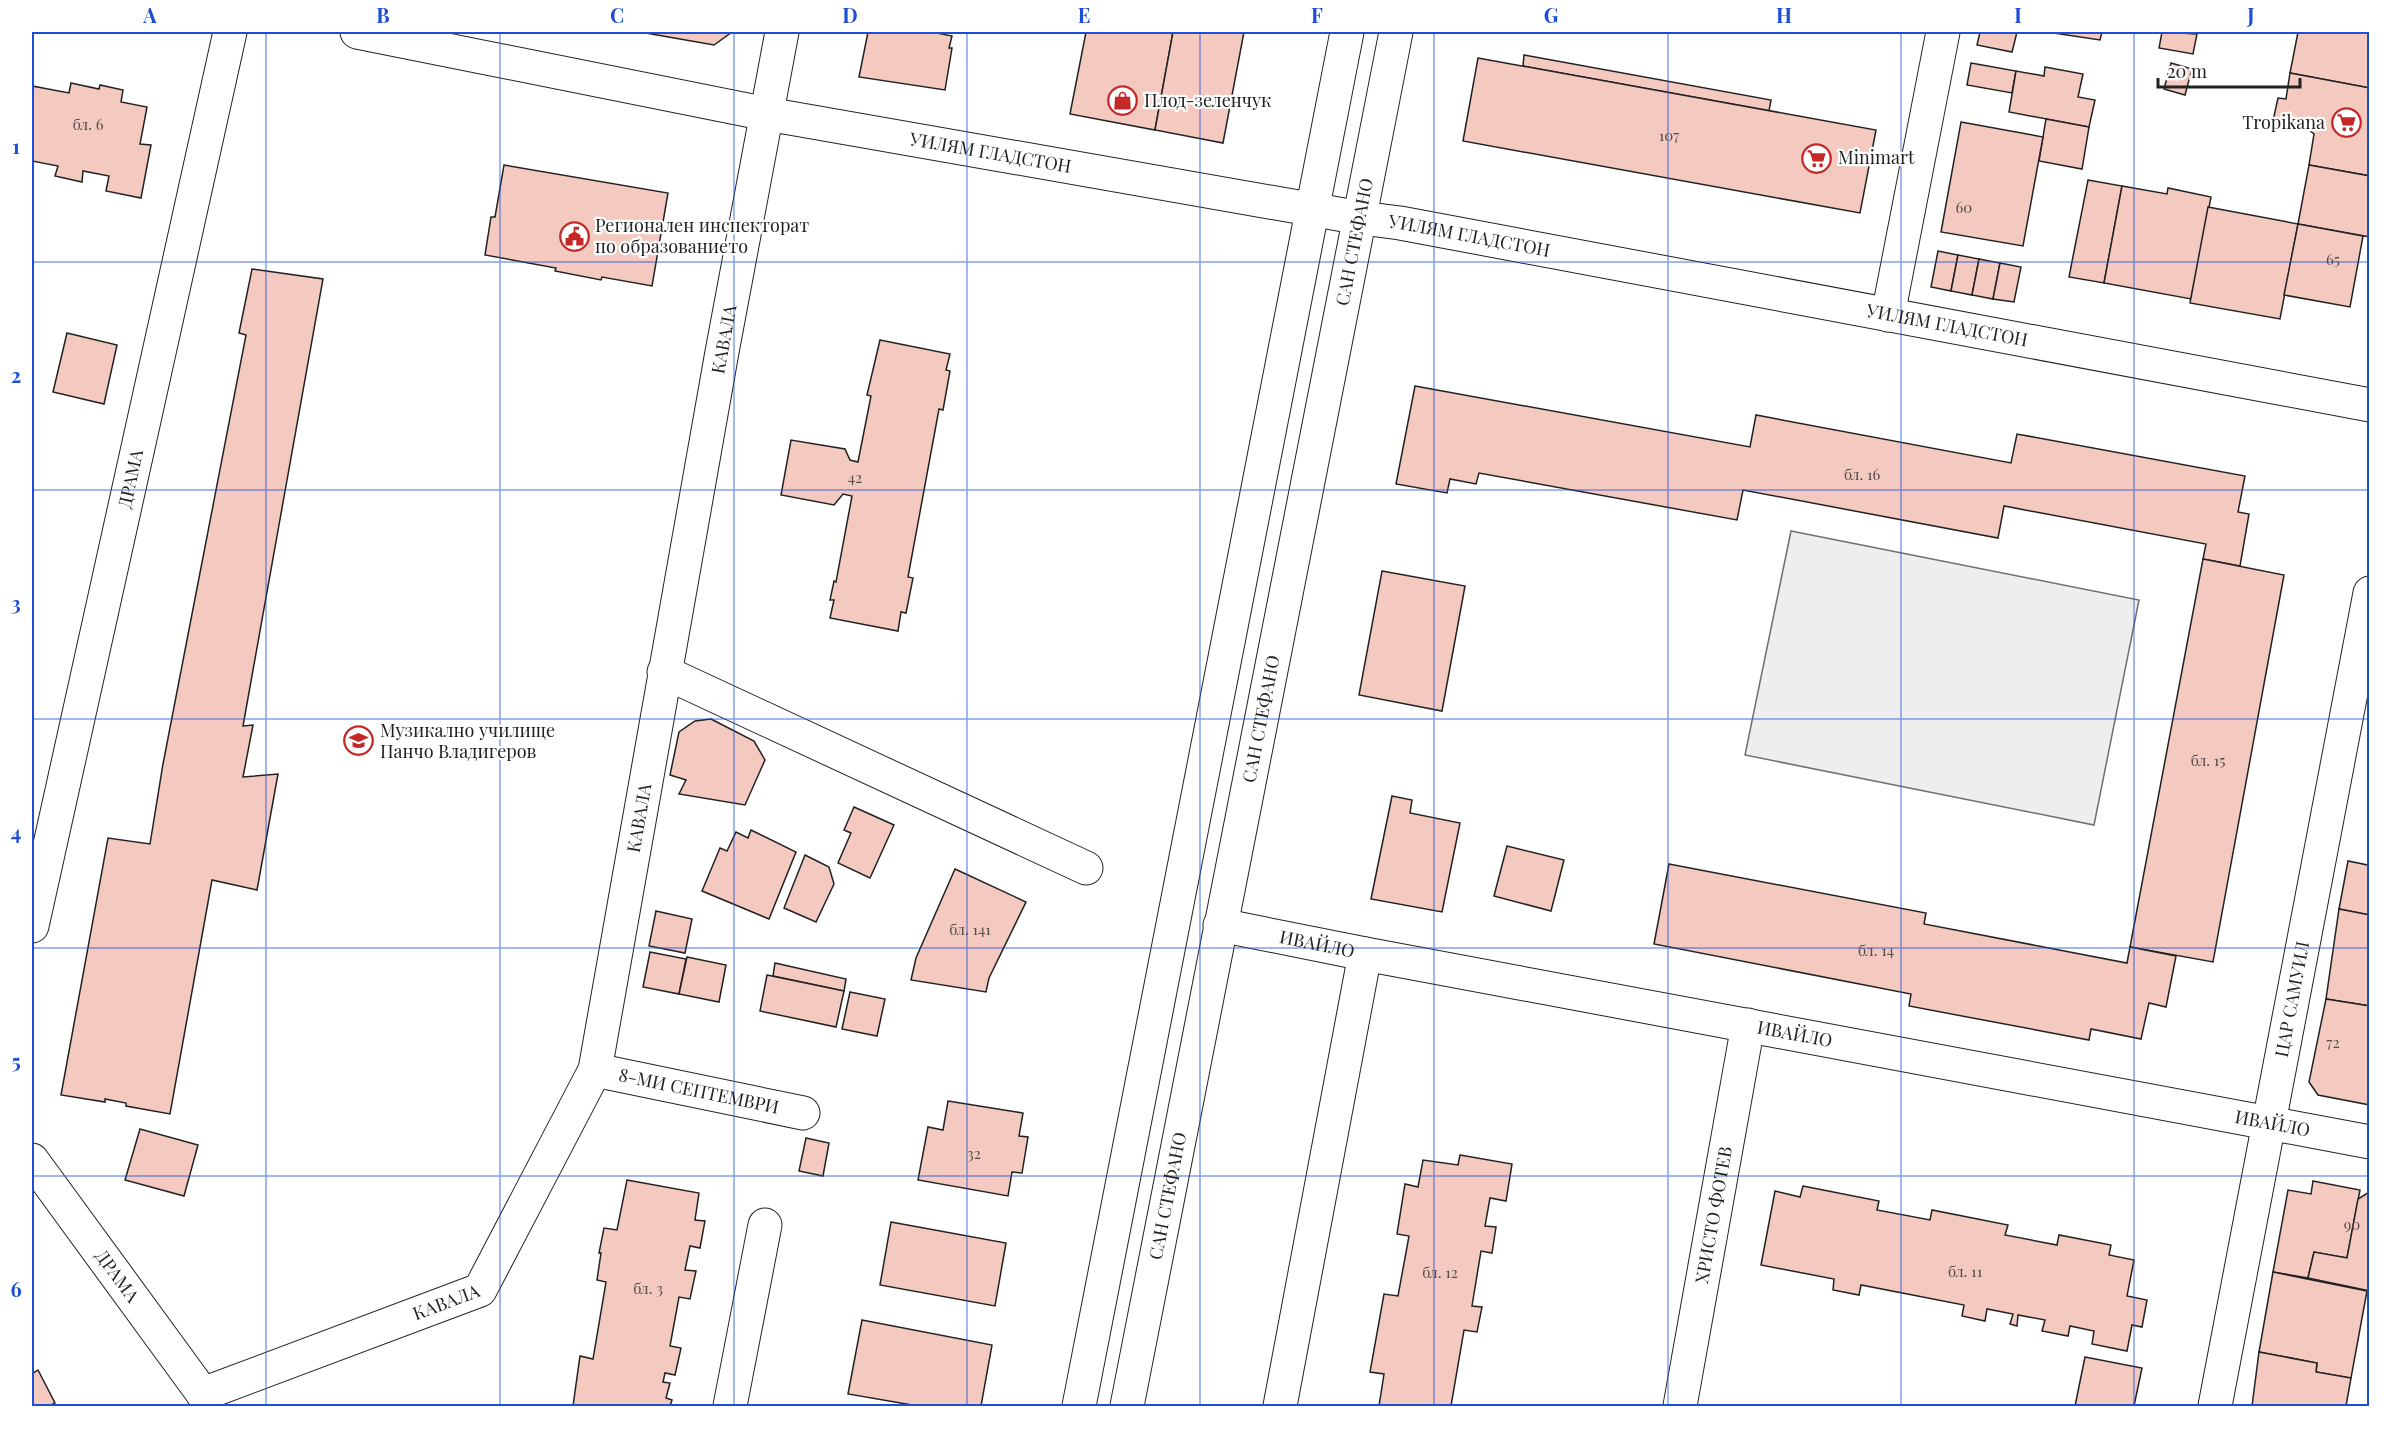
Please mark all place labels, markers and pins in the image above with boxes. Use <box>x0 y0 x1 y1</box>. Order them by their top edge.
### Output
shop icon: Плод-зеленчук <box>1107 85 1139 117</box>
place label: Плод-зеленчук <box>1144 88 1271 112</box>
supermarket icon: Tropikana <box>2330 107 2362 139</box>
place label: Tropikana <box>2242 110 2325 134</box>
supermarket icon: Minimart <box>1801 142 1833 174</box>
place label: Minimart <box>1838 145 1915 169</box>
place label: Регионален инспекторат по образованието <box>595 213 809 258</box>
public building icon: Регионален инспекторат по образованието <box>558 220 590 252</box>
place label: Музикално училище Панчо Владигеров <box>380 718 555 763</box>
school or university icon: Музикално училище Панчо Владигеров <box>343 725 375 757</box>

